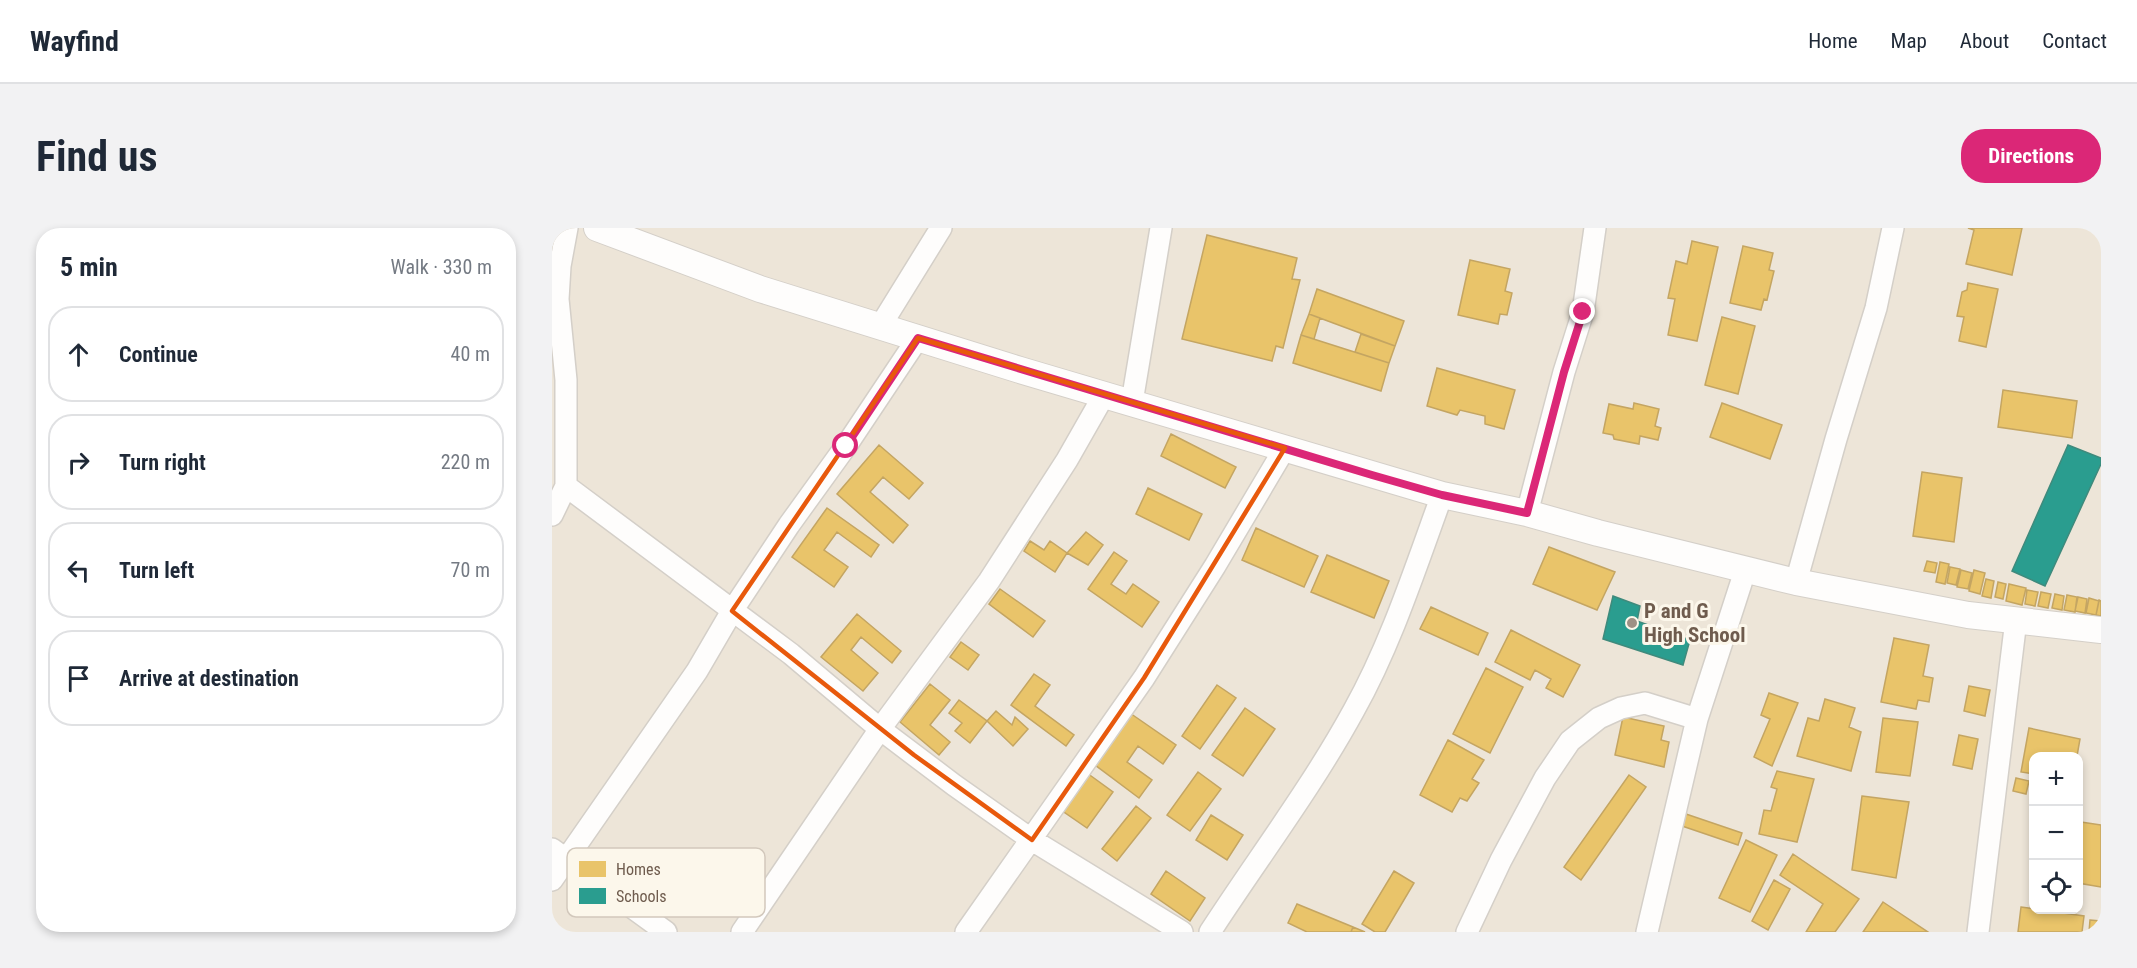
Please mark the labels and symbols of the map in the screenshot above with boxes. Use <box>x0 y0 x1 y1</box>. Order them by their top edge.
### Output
route end <box>1569 298 1595 324</box>
route start <box>832 432 858 458</box>
place label: P and G High School <box>1644 599 1745 647</box>
marker: P and G High School <box>1625 616 1639 630</box>
legend <box>567 848 765 917</box>
text: Homes <box>616 860 661 879</box>
text: Schools <box>616 887 666 906</box>

